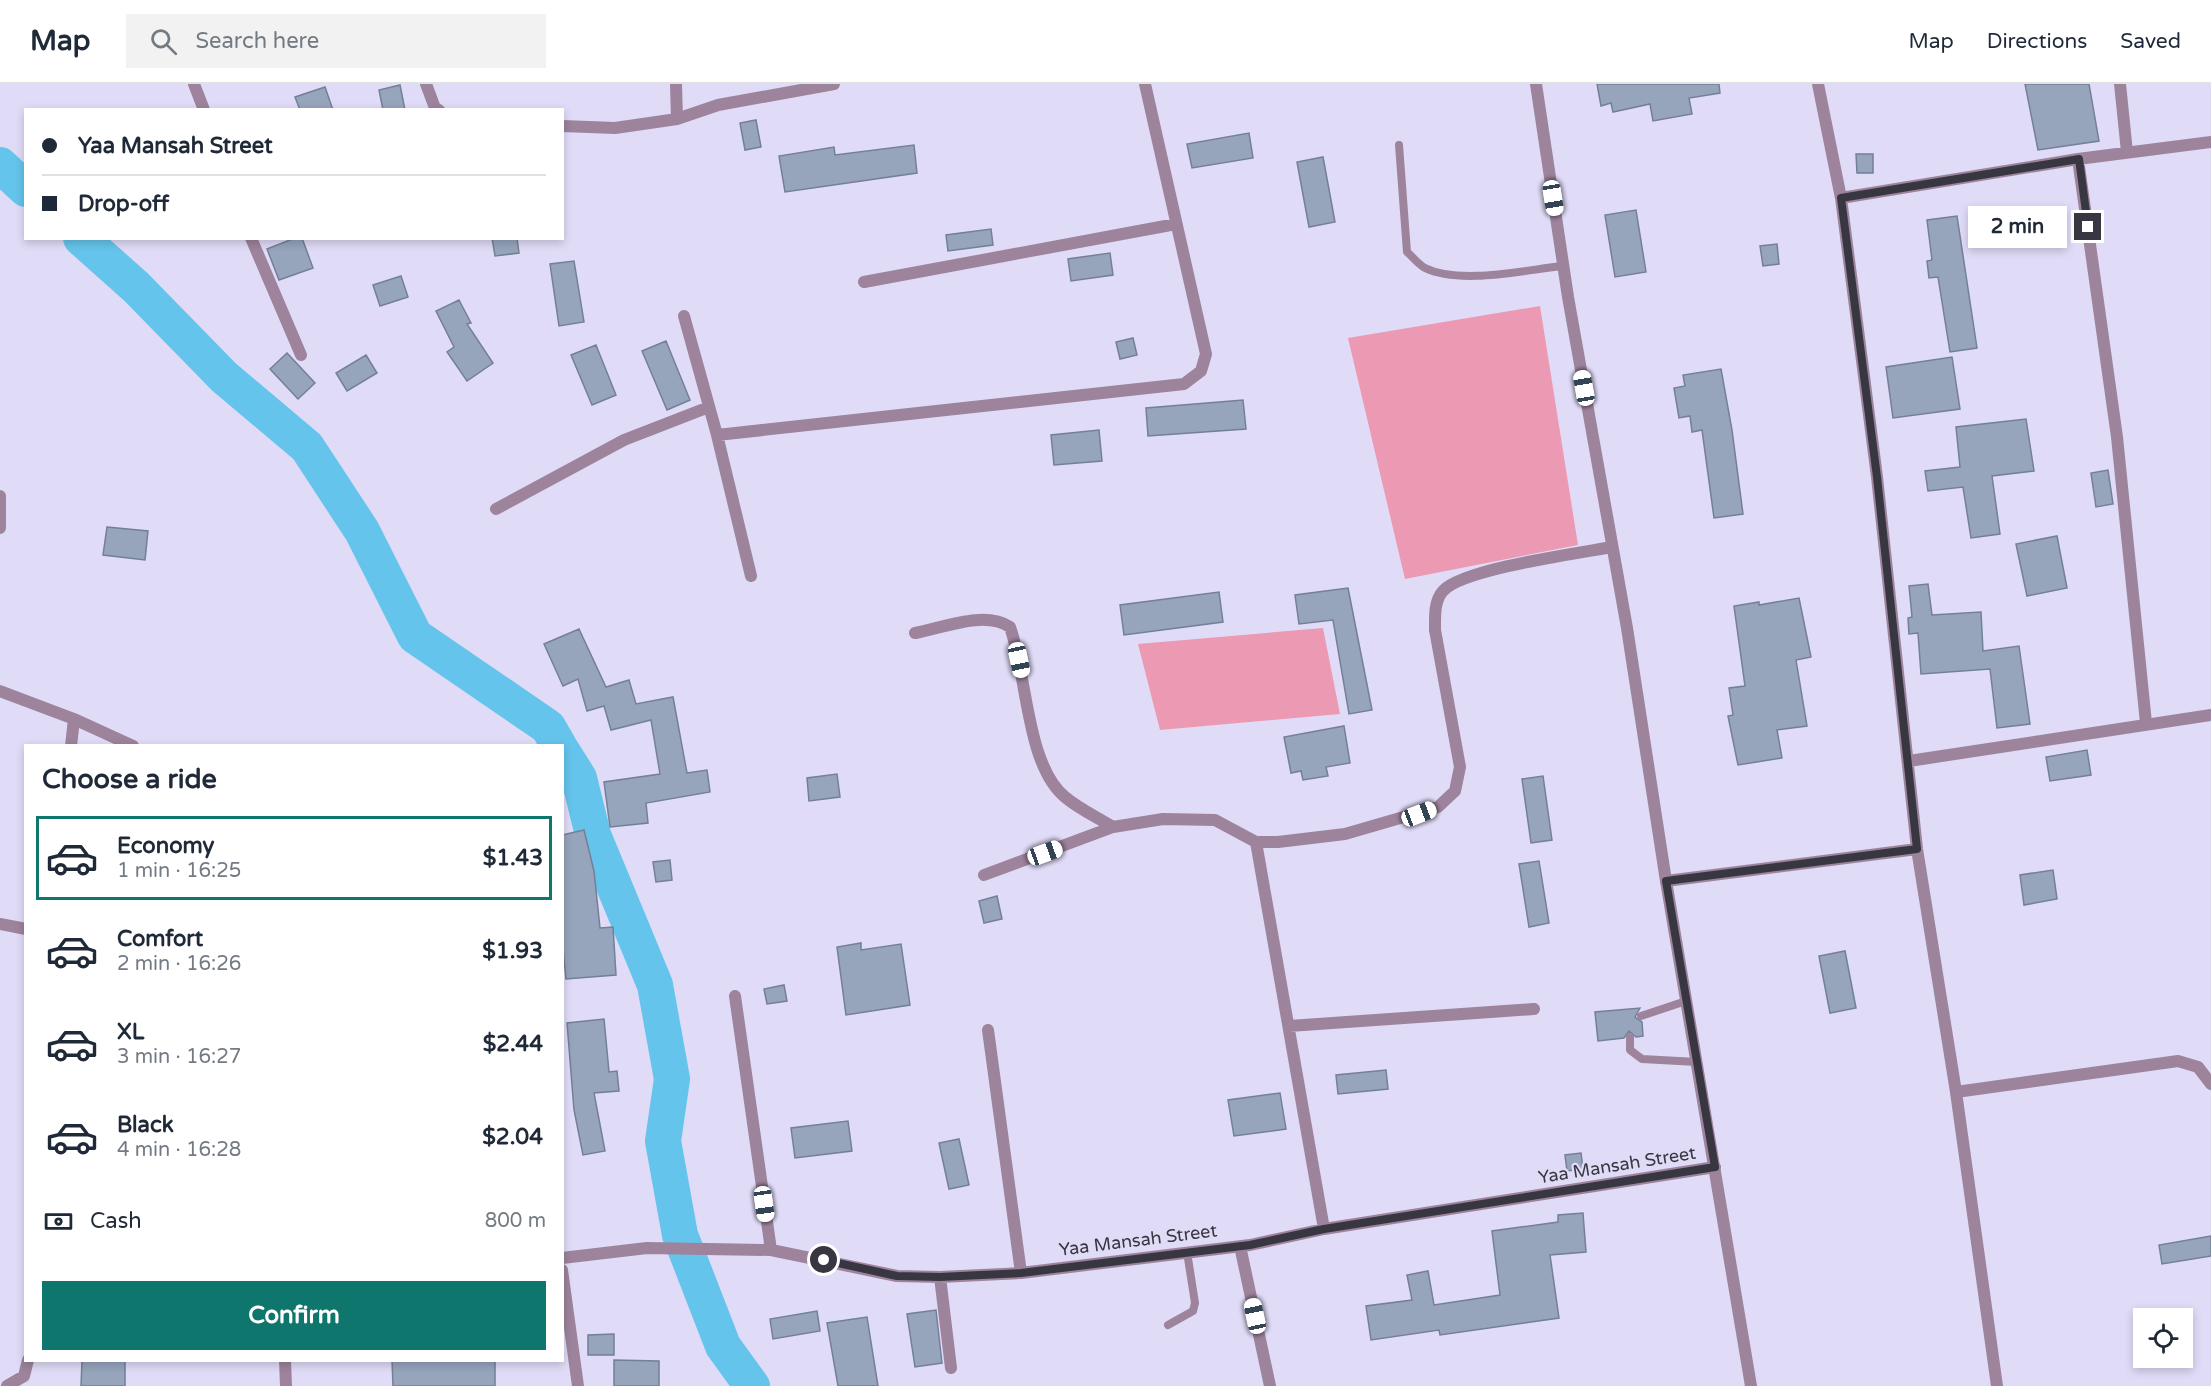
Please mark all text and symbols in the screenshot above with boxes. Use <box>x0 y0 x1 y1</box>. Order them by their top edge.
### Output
search box <box>126 14 546 68</box>
text: Map <box>30 24 90 58</box>
icon: search <box>147 25 180 58</box>
text: Search here <box>195 28 319 54</box>
text: Map <box>1908 29 1954 54</box>
text: Directions <box>1987 29 2087 54</box>
text: Saved <box>2120 29 2181 54</box>
text: Yaa Mansah Street <box>78 133 273 159</box>
car <box>1541 179 1565 217</box>
text: Drop-off <box>78 191 169 217</box>
callout: 2 min <box>1968 206 2067 248</box>
route end <box>2074 213 2101 240</box>
text: 2 min <box>1991 215 2044 239</box>
car <box>1572 369 1596 407</box>
car <box>1006 641 1032 679</box>
text: Choose a ride <box>42 763 217 796</box>
car <box>1399 799 1439 829</box>
icon: car <box>45 831 99 885</box>
text: Economy <box>117 833 214 859</box>
car <box>1025 838 1065 868</box>
text: $1.43 <box>483 845 543 871</box>
text: 1 min · 16:25 <box>117 859 241 883</box>
icon: car <box>45 924 99 978</box>
text: Comfort <box>117 926 203 952</box>
text: $1.93 <box>482 938 543 964</box>
text: 2 min · 16:26 <box>117 952 241 976</box>
icon: car <box>45 1017 99 1071</box>
text: XL <box>117 1019 144 1045</box>
text: $2.44 <box>483 1031 543 1057</box>
text: 3 min · 16:27 <box>117 1045 241 1069</box>
icon: car <box>45 1110 99 1164</box>
text: Black <box>117 1112 174 1138</box>
text: $2.04 <box>482 1124 543 1150</box>
text: 4 min · 16:28 <box>117 1138 241 1162</box>
street label: Yaa Mansah Street <box>1537 1142 1697 1188</box>
car <box>753 1185 775 1223</box>
icon: cash <box>42 1205 75 1238</box>
text: Cash <box>90 1208 142 1234</box>
text: 800 m <box>485 1209 546 1233</box>
street label: Yaa Mansah Street <box>1058 1219 1219 1261</box>
route start <box>810 1246 837 1273</box>
button: Confirm <box>42 1281 546 1350</box>
car <box>1242 1297 1268 1335</box>
map controls <box>2133 1308 2193 1368</box>
button: locate <box>2133 1308 2193 1368</box>

